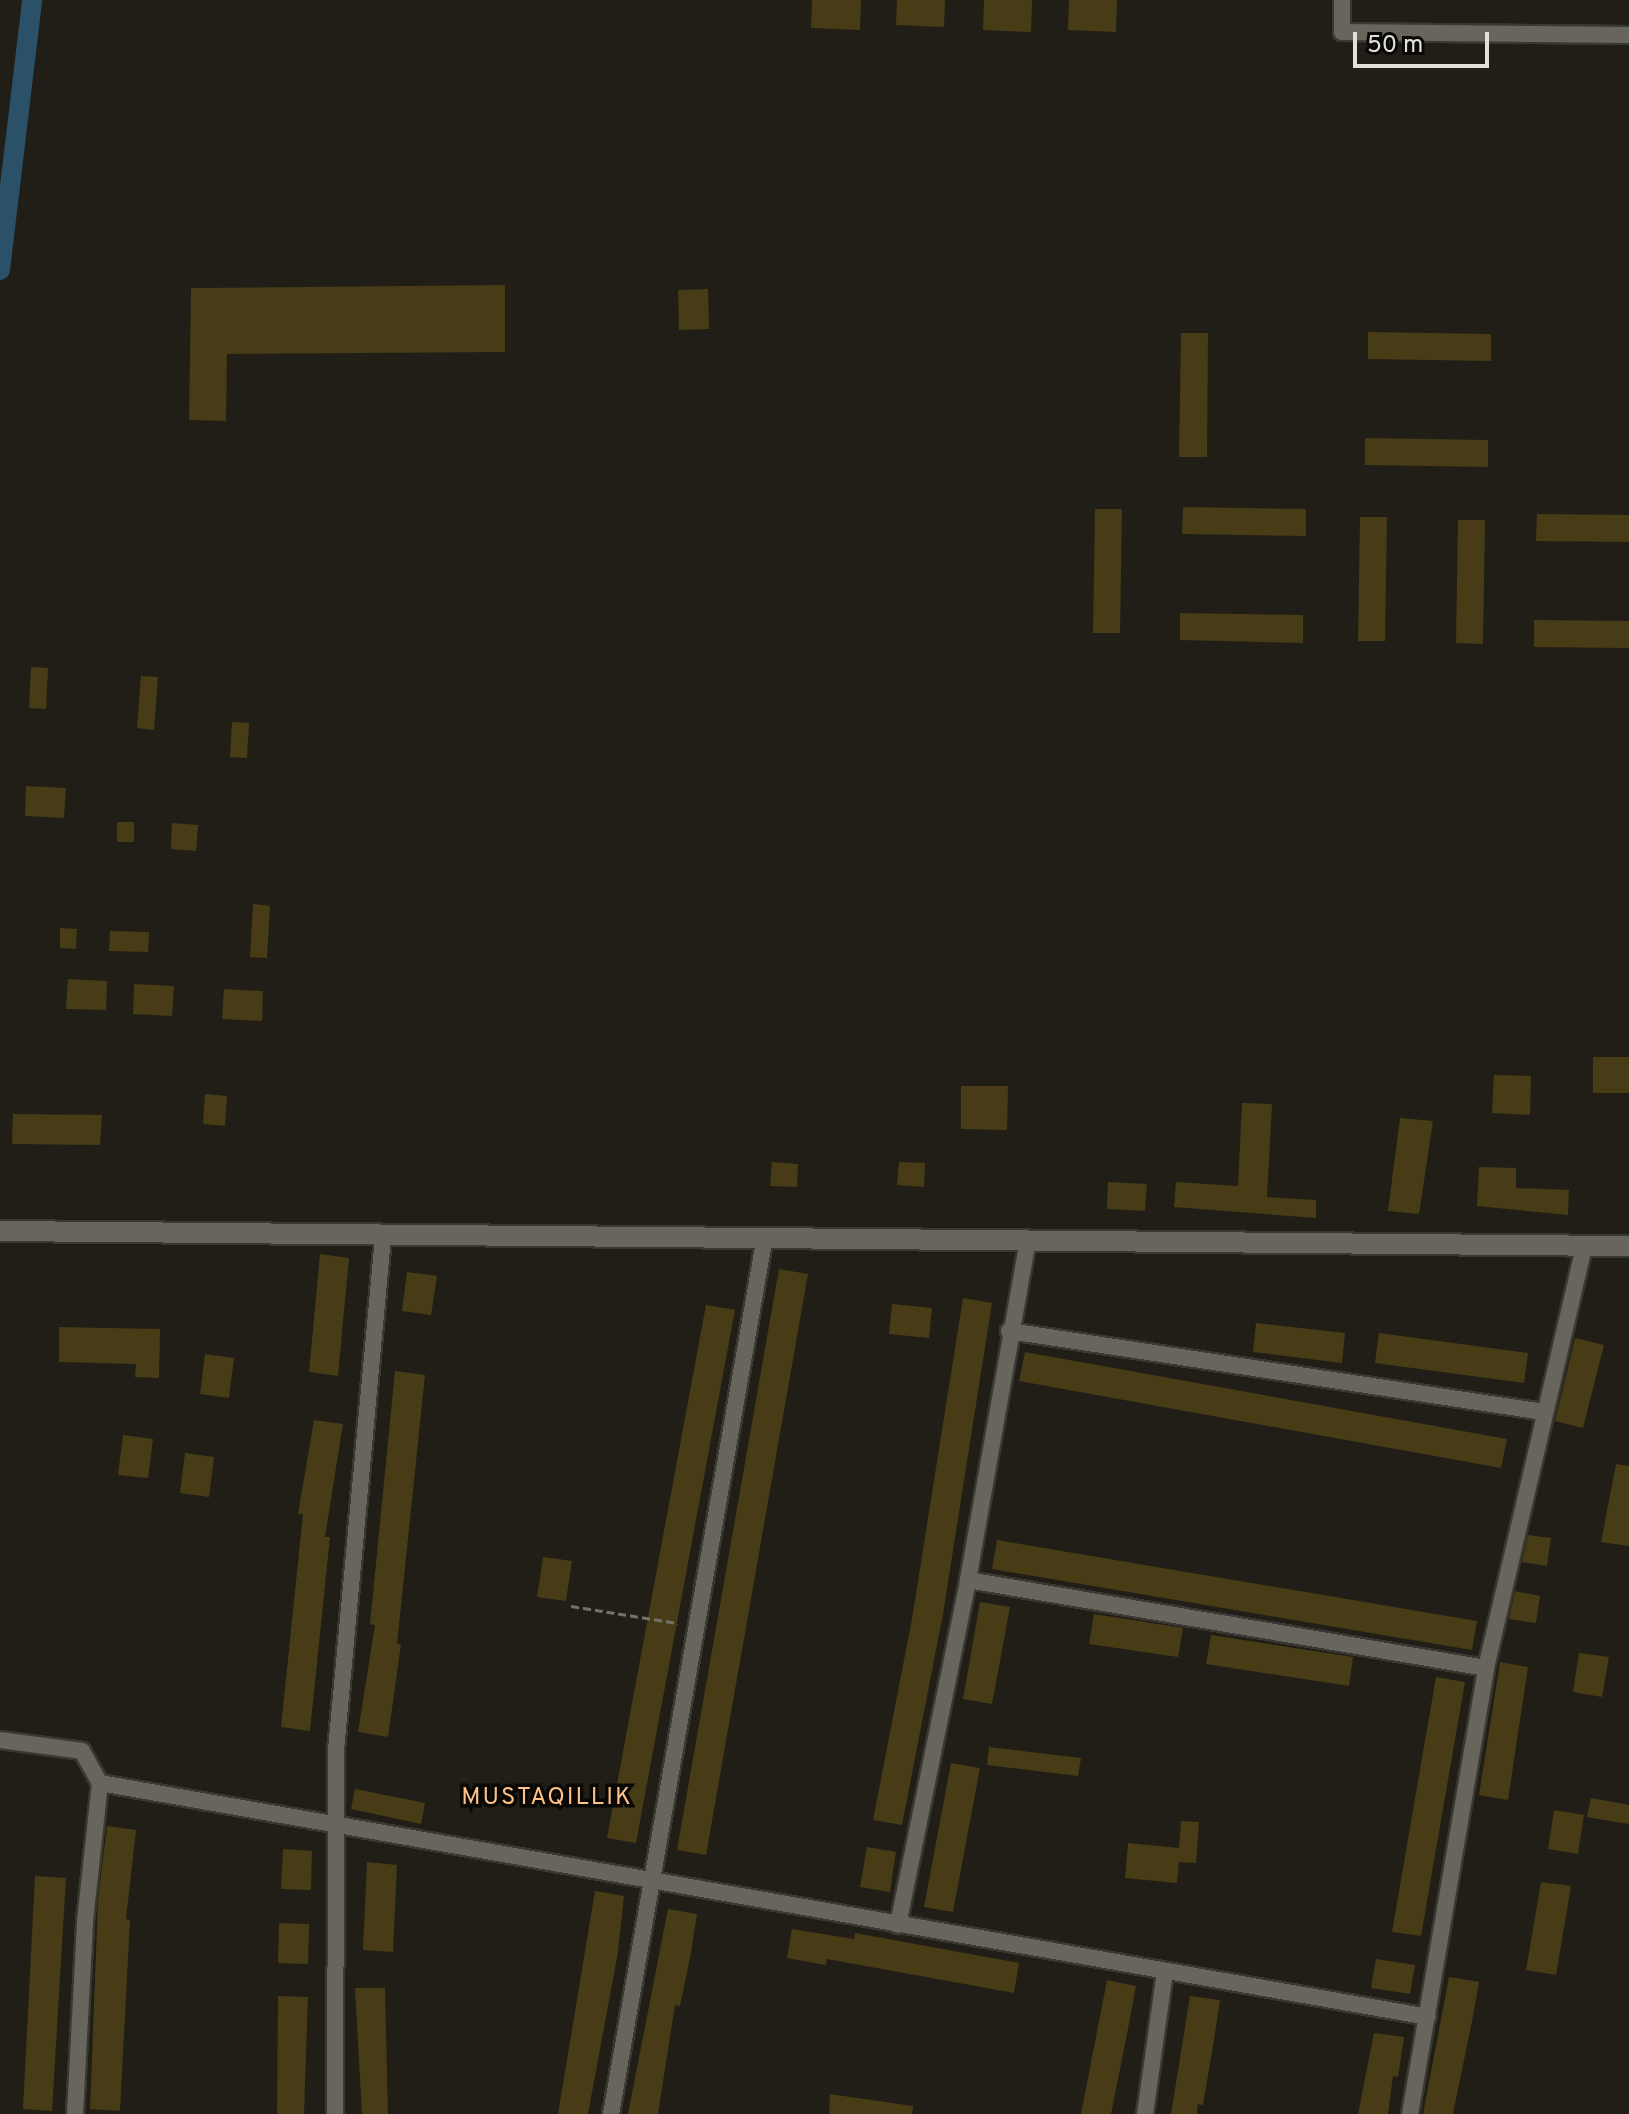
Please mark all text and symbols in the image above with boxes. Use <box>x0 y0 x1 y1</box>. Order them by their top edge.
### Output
scale bar <box>1357 16 1493 66</box>
text: 50 m <box>1367 31 1423 61</box>
district label: MUSTAQILLIK <box>461 1785 633 1813</box>

